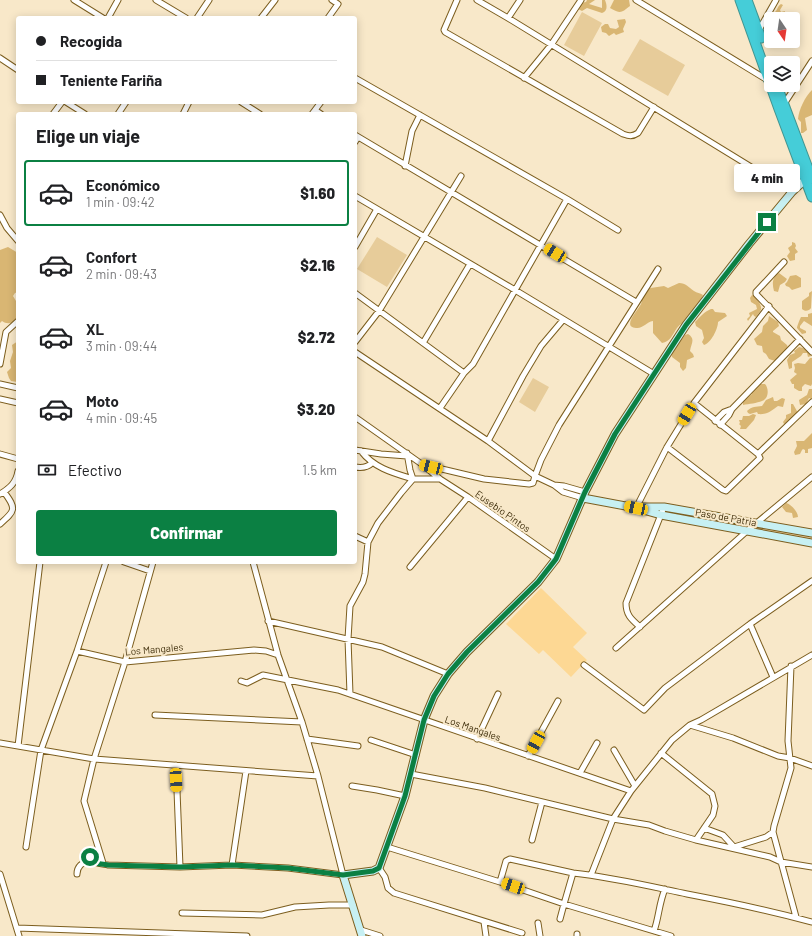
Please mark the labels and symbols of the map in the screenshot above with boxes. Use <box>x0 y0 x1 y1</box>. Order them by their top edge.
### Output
north arrow <box>764 12 800 48</box>
callout: 4 min <box>734 164 800 192</box>
route end <box>758 213 776 231</box>
car <box>542 242 568 264</box>
car <box>676 401 698 427</box>
car <box>418 458 444 476</box>
street label: Eusebio Pintos <box>473 488 533 535</box>
car <box>623 500 649 516</box>
street label: Paso de Patria <box>694 506 758 528</box>
street label: Los Mangales <box>124 640 184 658</box>
street label: Los Mangales <box>443 713 503 743</box>
car <box>525 729 547 755</box>
car <box>169 768 183 792</box>
route start <box>81 848 99 866</box>
car <box>500 876 526 896</box>

